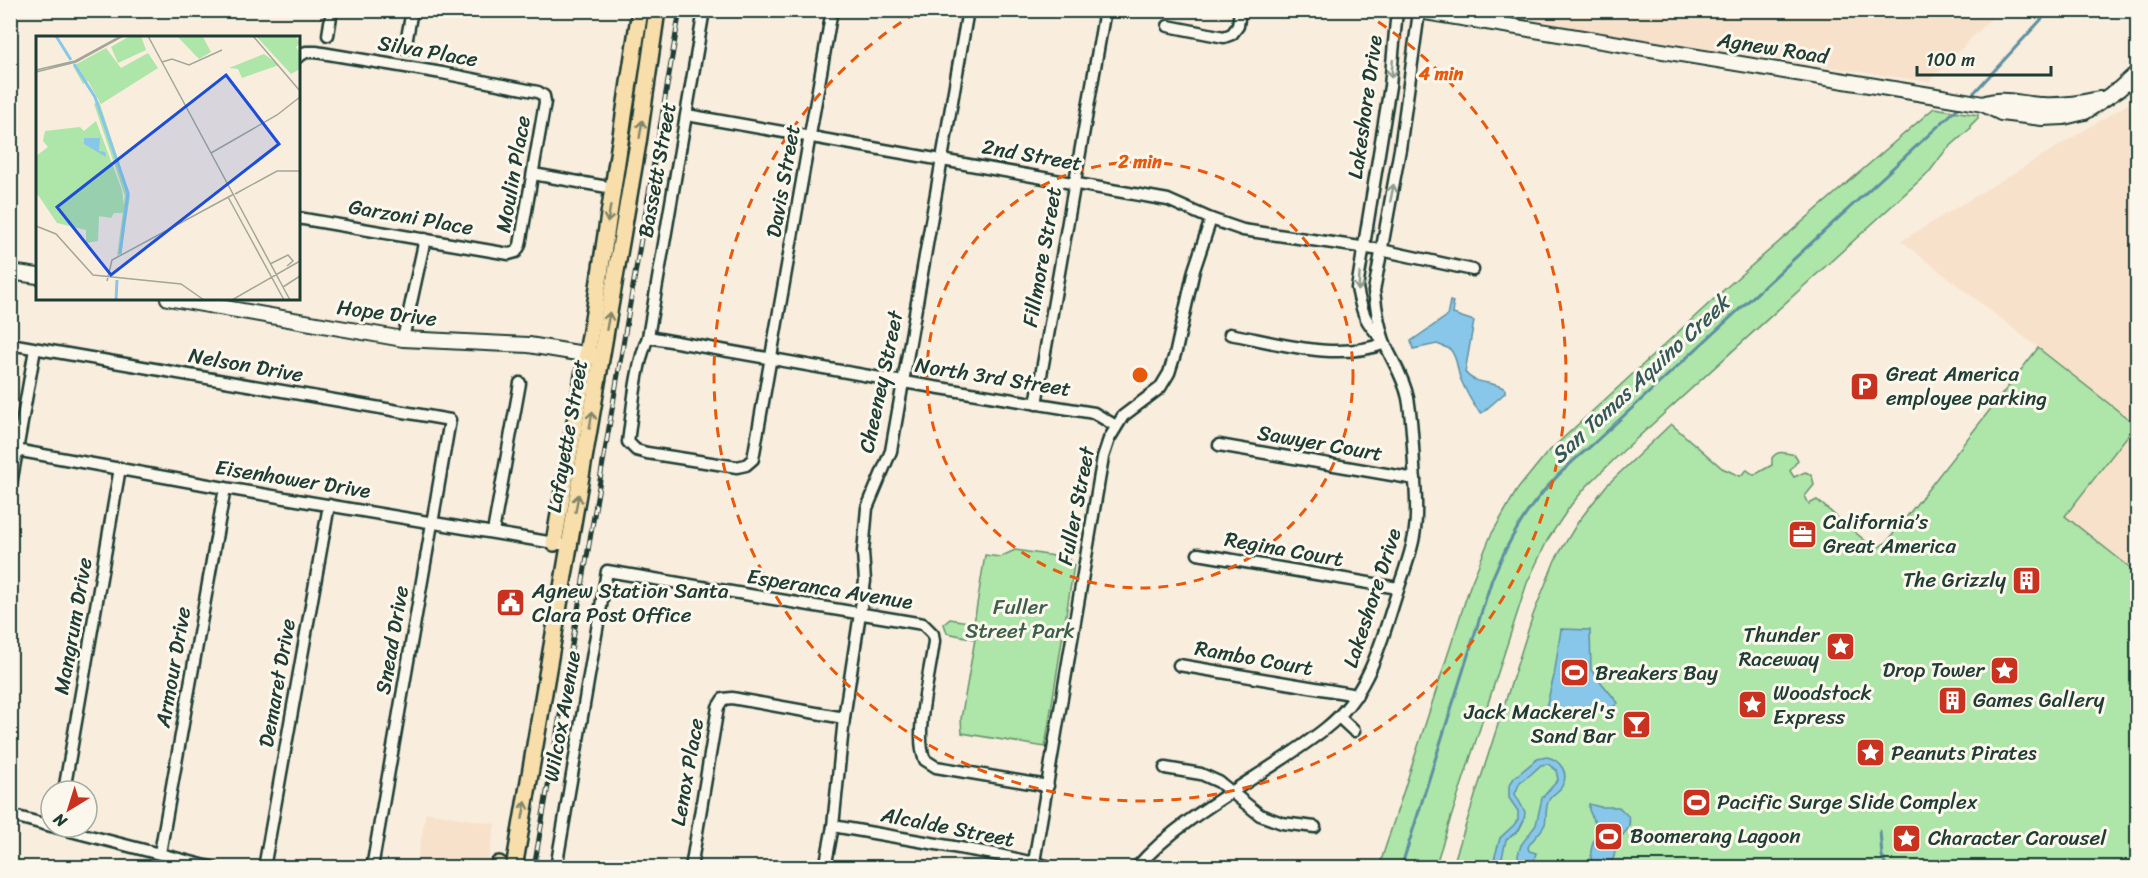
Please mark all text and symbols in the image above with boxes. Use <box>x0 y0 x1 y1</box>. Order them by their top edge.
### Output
street label: Agnew Road <box>1714 20 1833 76</box>
street label: Silva Place <box>375 24 481 79</box>
street label: Lakeshore Drive <box>1336 33 1394 181</box>
inset map <box>36 36 300 300</box>
scale bar <box>1917 39 2050 77</box>
text: 100 m <box>1926 44 1975 76</box>
one-way arrow <box>1386 58 1397 78</box>
text: 4 min <box>1418 58 1464 90</box>
street label: Bassett Street <box>626 99 688 241</box>
street label: Moulin Place <box>484 112 542 235</box>
one-way arrow <box>635 120 646 140</box>
street label: Davis Street <box>754 121 812 241</box>
street label: 2nd Street <box>979 128 1085 182</box>
text: 2 min <box>1117 146 1162 178</box>
one-way arrow <box>1387 183 1398 203</box>
street label: Fillmore Street <box>1011 184 1073 330</box>
street label: Garzoni Place <box>346 187 477 247</box>
one-way arrow <box>603 203 614 223</box>
one-way arrow <box>1353 272 1364 291</box>
water label: San Tomas Aquino Creek <box>1541 283 1741 473</box>
street label: Hope Drive <box>335 288 439 338</box>
street label: Cheeney Street <box>847 306 915 457</box>
one-way arrow <box>603 312 614 332</box>
street label: Nelson Drive <box>186 336 307 394</box>
street label: North 3rd Street <box>912 346 1074 408</box>
place label: Great America employee parking <box>1886 355 2047 417</box>
street label: Lafayette Street <box>535 356 599 516</box>
centre of rings <box>1130 365 1150 385</box>
parking icon: Great America employee parking <box>1849 370 1881 402</box>
one-way arrow <box>586 411 597 430</box>
street label: Sawyer Court <box>1254 413 1386 473</box>
street label: Fuller Street <box>1046 442 1106 568</box>
street label: Eisenhower Drive <box>213 448 373 510</box>
one-way arrow <box>572 494 583 514</box>
place label: California’s Great America <box>1823 503 1957 565</box>
office icon: California’s Great America <box>1786 518 1818 550</box>
street label: Regina Court <box>1222 520 1346 578</box>
street label: Lakeshore Drive <box>1332 523 1412 673</box>
street label: Mangrum Drive <box>42 554 104 698</box>
street label: Esperanca Avenue <box>744 557 916 621</box>
place label: The Grizzly <box>1903 561 2006 599</box>
building icon: The Grizzly <box>2011 564 2043 596</box>
place label: Agnew Station Santa Clara Post Office <box>531 572 729 634</box>
street label: Snead Drive <box>364 582 420 697</box>
public building icon: Agnew Station Santa Clara Post Office <box>495 587 527 619</box>
park label: Fuller Street Park <box>965 588 1075 650</box>
street label: Armour Drive <box>144 603 202 731</box>
street label: Demaret Drive <box>247 615 307 750</box>
place label: Thunder Raceway <box>1739 616 1820 678</box>
street label: Rambo Court <box>1192 629 1316 687</box>
place icon: Thunder Raceway <box>1824 631 1856 663</box>
street label: Wilcox Avenue <box>532 647 592 784</box>
place label: Drop Tower <box>1882 651 1985 689</box>
place label: Breakers Bay <box>1595 654 1718 692</box>
place icon: Drop Tower <box>1989 654 2021 686</box>
sports icon: Breakers Bay <box>1558 657 1590 689</box>
place label: Woodstock Express <box>1773 674 1872 736</box>
place label: Games Gallery <box>1973 681 2105 719</box>
building icon: Games Gallery <box>1936 684 1968 716</box>
place icon: Woodstock Express <box>1736 689 1768 721</box>
place label: Jack Mackerel's Sand Bar <box>1463 693 1616 755</box>
bar icon: Jack Mackerel's Sand Bar <box>1620 708 1652 740</box>
street label: Lenox Place <box>659 715 715 829</box>
place label: Peanuts Pirates <box>1891 734 2037 772</box>
place icon: Peanuts Pirates <box>1854 737 1886 769</box>
north arrow <box>39 779 99 839</box>
place label: Pacific Surge Slide Complex <box>1717 783 1978 821</box>
sports icon: Pacific Surge Slide Complex <box>1680 786 1712 818</box>
street label: Alcalde Street <box>877 795 1018 859</box>
one-way arrow <box>519 801 530 820</box>
text: N <box>46 805 74 836</box>
place label: Boomerang Lagoon <box>1630 817 1801 855</box>
place label: Character Carousel <box>1928 819 2107 857</box>
sports icon: Boomerang Lagoon <box>1593 820 1625 852</box>
place icon: Character Carousel <box>1891 822 1923 854</box>

